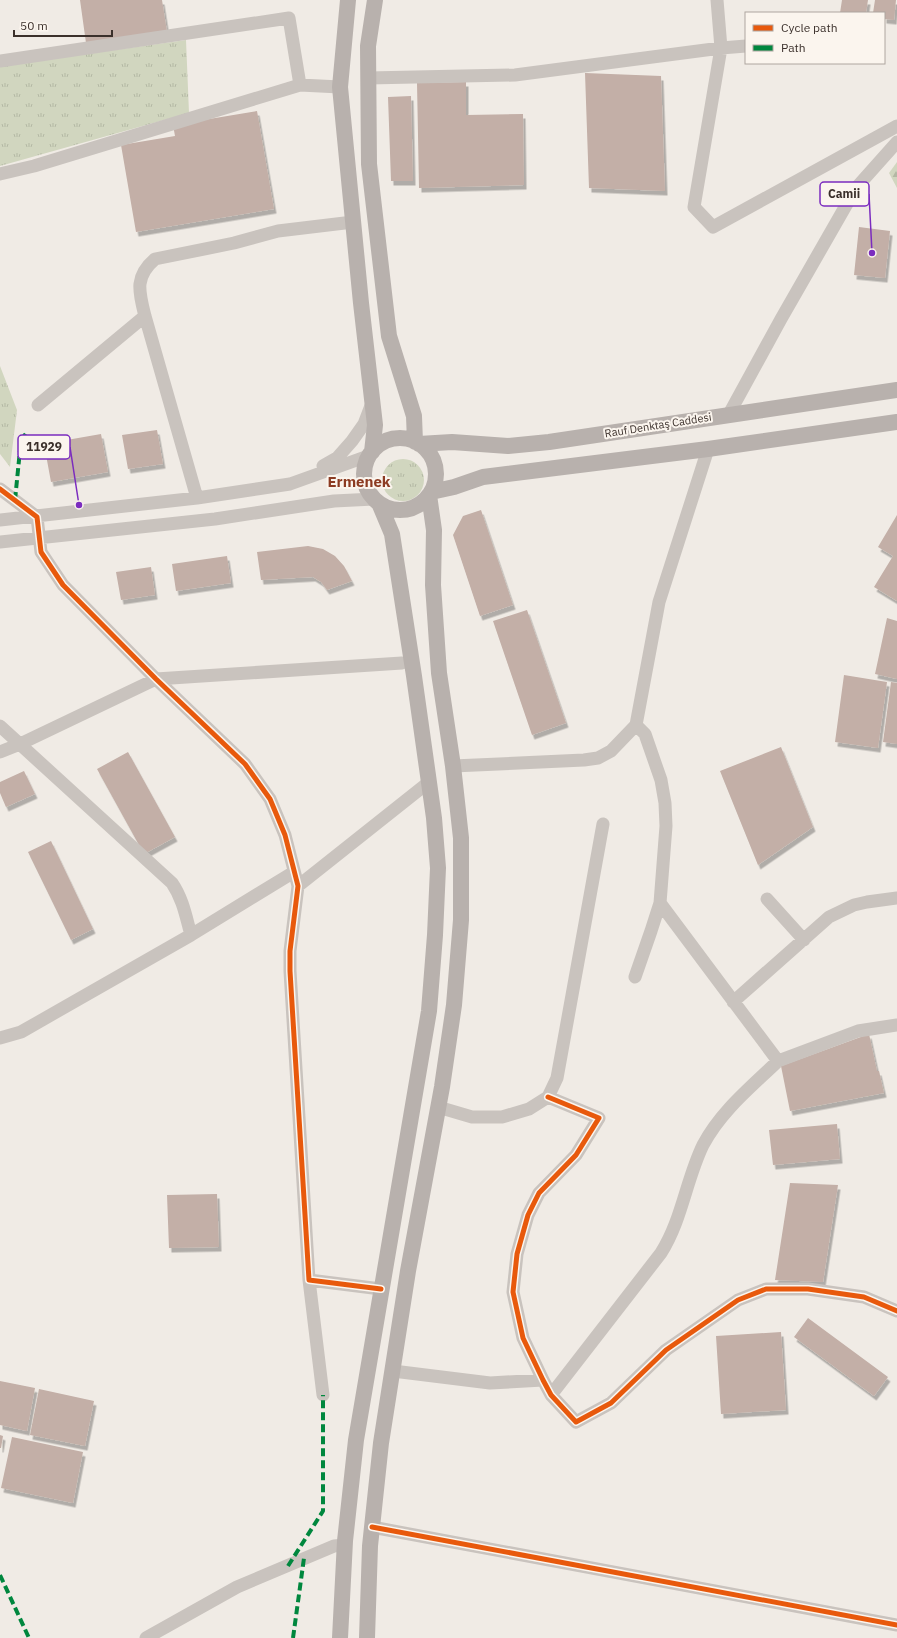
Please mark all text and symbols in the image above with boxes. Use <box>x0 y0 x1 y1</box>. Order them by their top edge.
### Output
scale bar <box>14 12 112 38</box>
legend <box>745 12 885 64</box>
text: 50 m <box>20 18 48 33</box>
text: Cycle path <box>781 20 838 35</box>
text: Path <box>781 40 806 55</box>
callout: Camii <box>820 182 869 206</box>
text: Camii <box>828 186 860 201</box>
street label: Rauf Denktaş Caddesi <box>604 410 712 440</box>
callout: 11929 <box>18 435 70 459</box>
text: 11929 <box>26 439 62 454</box>
district label: Ermenek <box>327 472 391 491</box>

